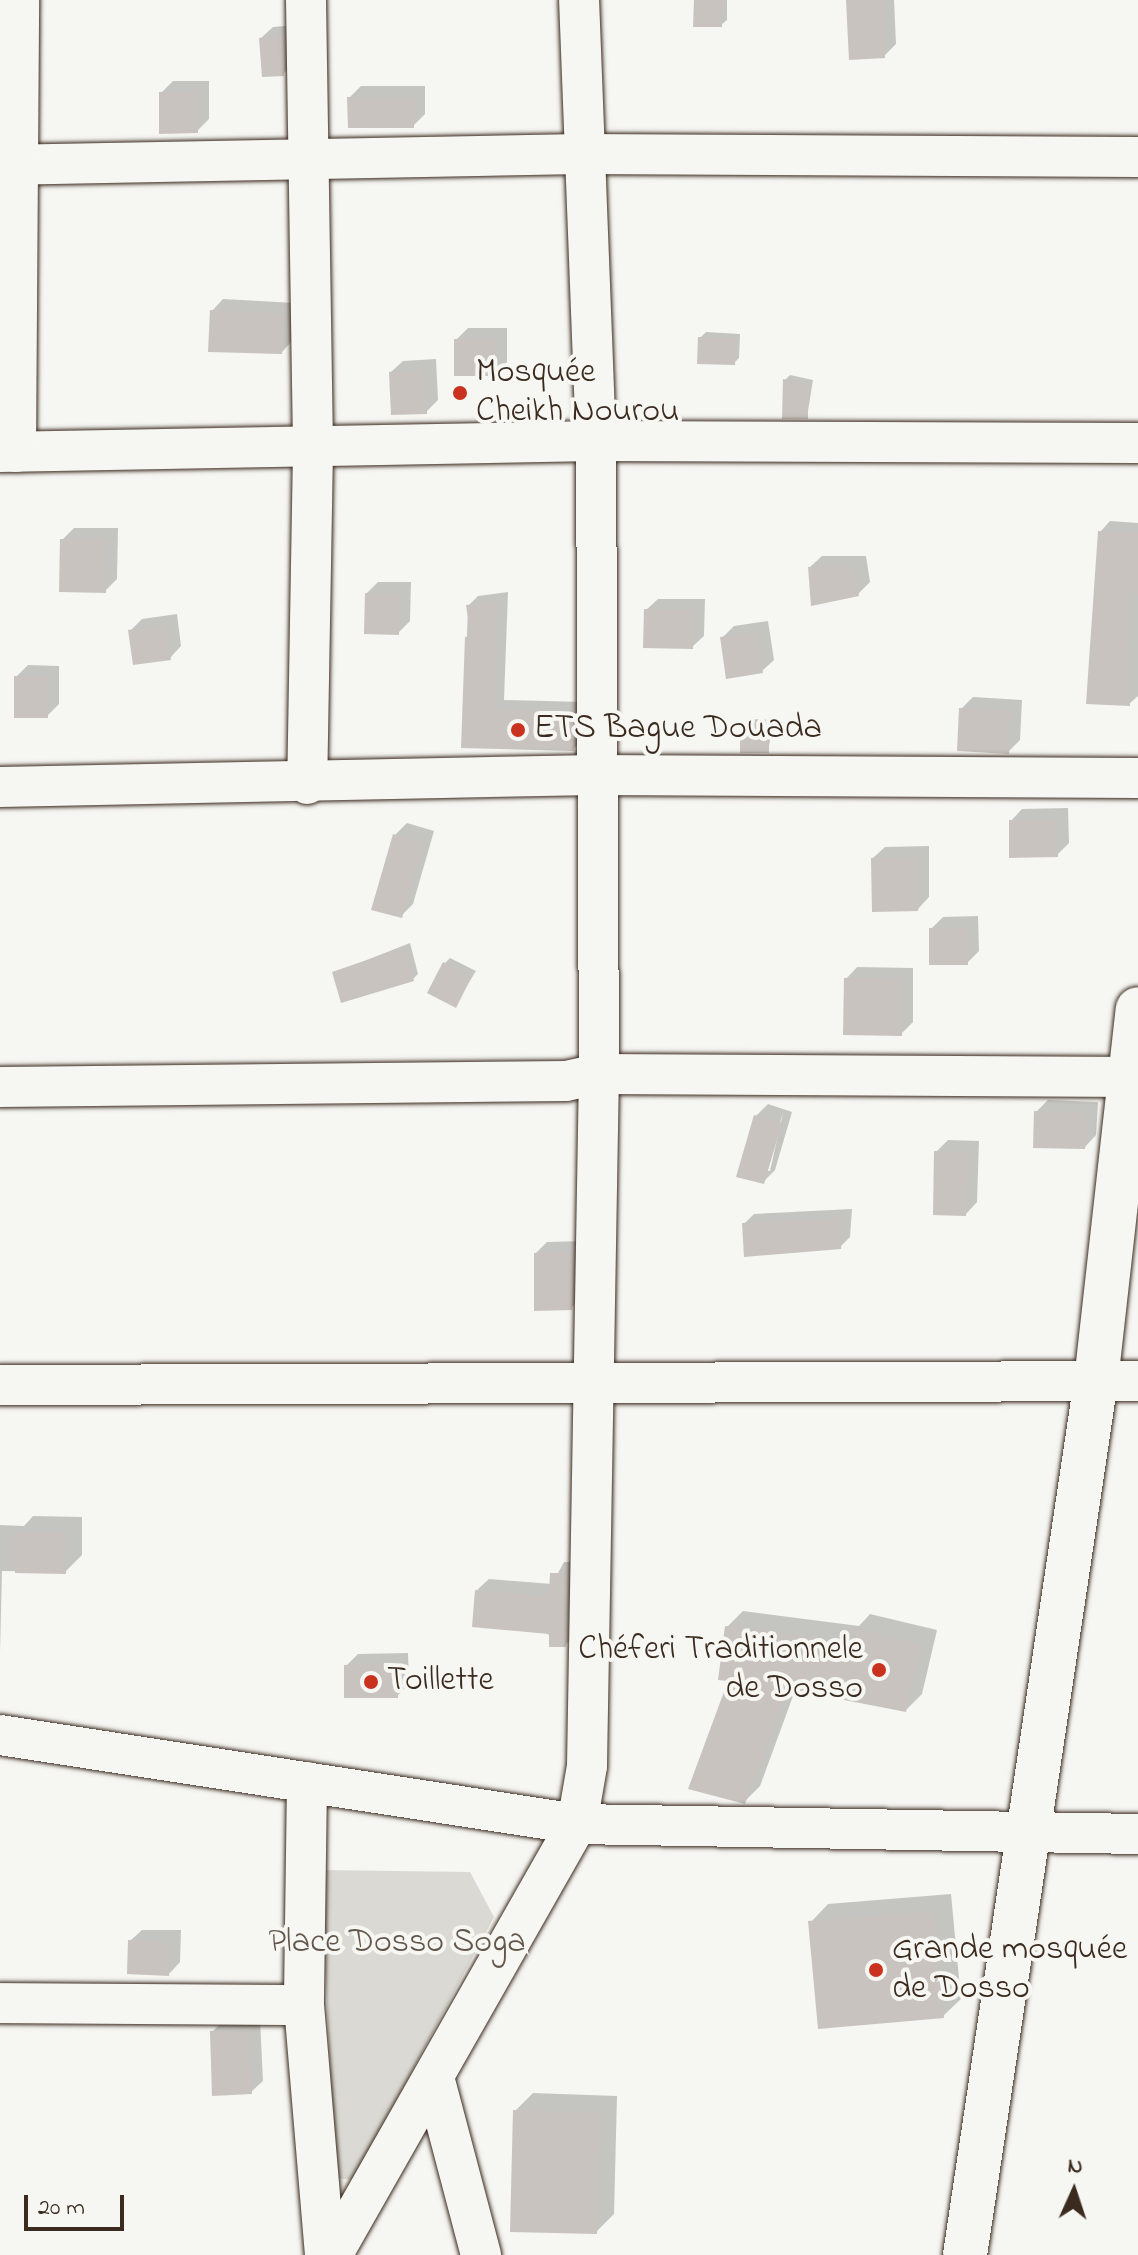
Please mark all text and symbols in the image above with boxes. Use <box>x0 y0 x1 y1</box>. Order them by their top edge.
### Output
place label: Mosquée Cheikh Nourou <box>476 353 679 432</box>
marker: Mosquée Cheikh Nourou <box>451 384 469 402</box>
place label: ETS Bague Douada <box>534 710 822 750</box>
marker: ETS Bague Douada <box>509 721 527 739</box>
place label: Chéferi Traditionnele de Dosso <box>578 1630 863 1710</box>
marker: Chéferi Traditionnele de Dosso <box>870 1661 888 1679</box>
place label: Toillette <box>387 1662 494 1702</box>
marker: Toillette <box>362 1673 380 1691</box>
park label: Place Dosso Soga <box>268 1924 526 1964</box>
place label: Grande mosquée de Dosso <box>892 1930 1127 2010</box>
marker: Grande mosquée de Dosso <box>867 1961 885 1979</box>
north arrow <box>1034 2151 1114 2231</box>
text: N <box>1067 2151 1084 2183</box>
scale bar <box>28 2179 128 2229</box>
text: 20 m <box>38 2191 85 2226</box>

